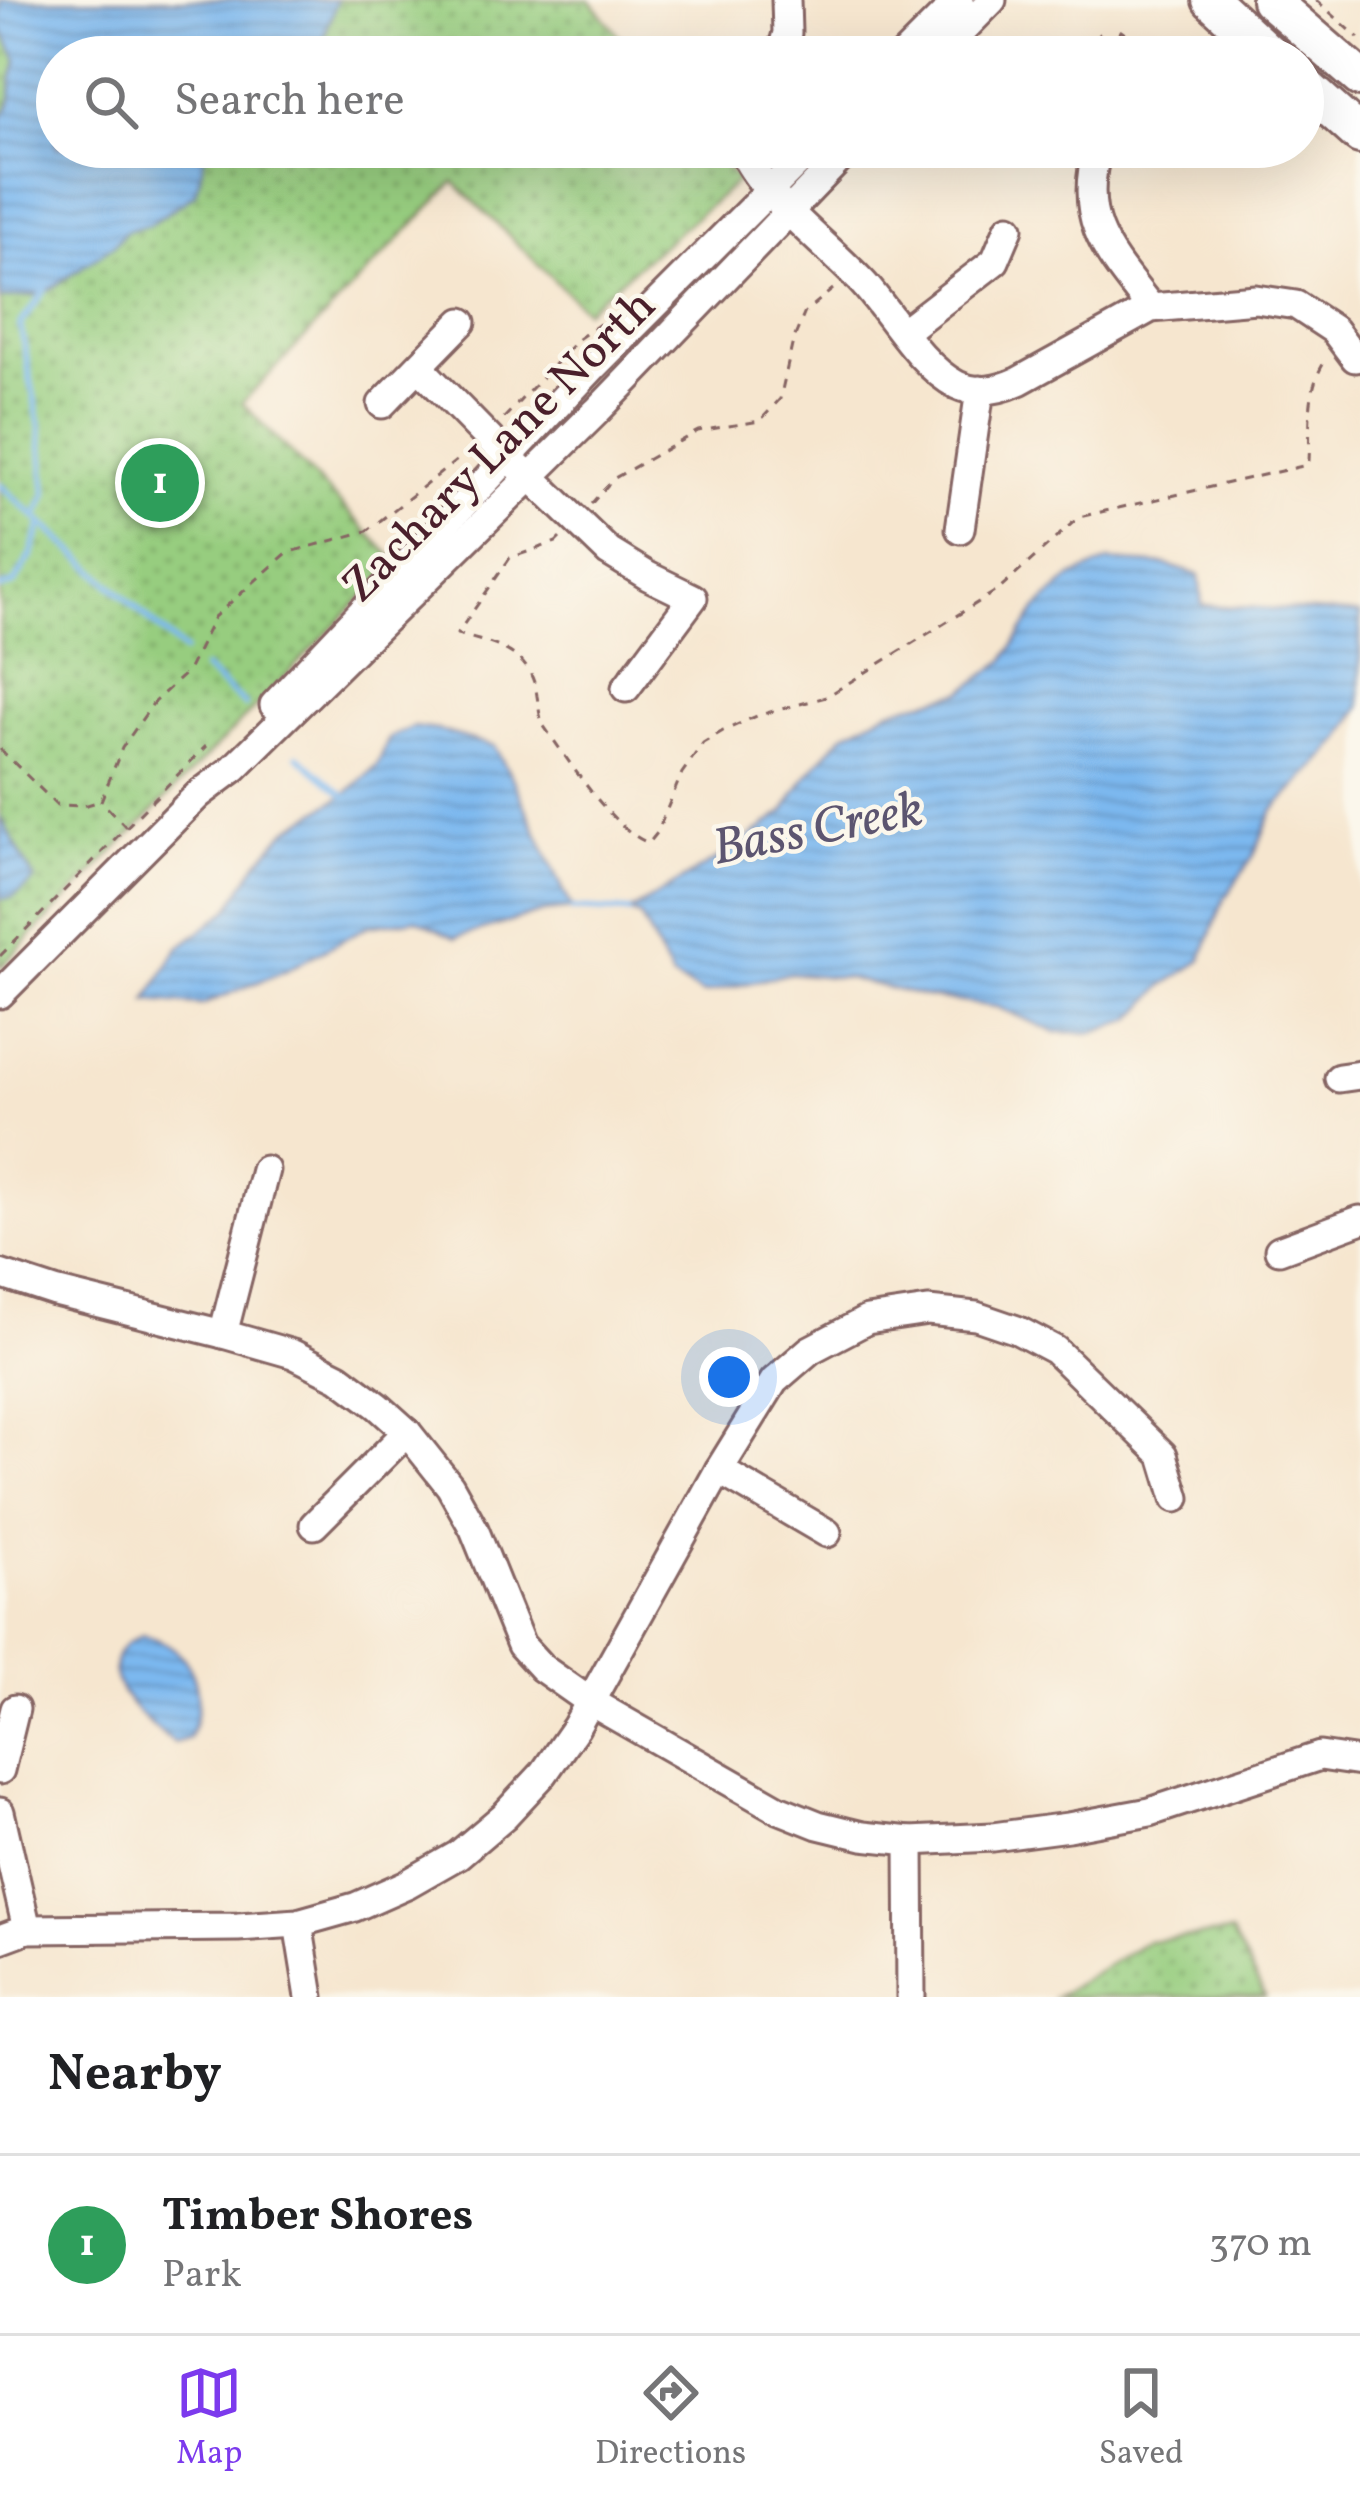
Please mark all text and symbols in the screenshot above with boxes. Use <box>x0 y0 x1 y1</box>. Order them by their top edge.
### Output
search box <box>36 36 1324 168</box>
icon: search <box>78 69 144 135</box>
text: Search here <box>174 71 405 134</box>
street label: Zachary Lane North <box>328 275 672 619</box>
pin: 1 <box>121 438 199 528</box>
water label: Bass Creek <box>707 775 929 886</box>
your location <box>699 1347 759 1407</box>
text: Nearby <box>48 2040 222 2111</box>
text: Timber Shores <box>162 2186 473 2249</box>
text: 1 <box>79 2218 95 2272</box>
text: 370 m <box>1209 2218 1312 2272</box>
text: Park <box>162 2249 242 2303</box>
tab: Map <box>176 2360 242 2478</box>
tab: Directions <box>595 2360 746 2478</box>
tab: Saved <box>1099 2360 1184 2478</box>

